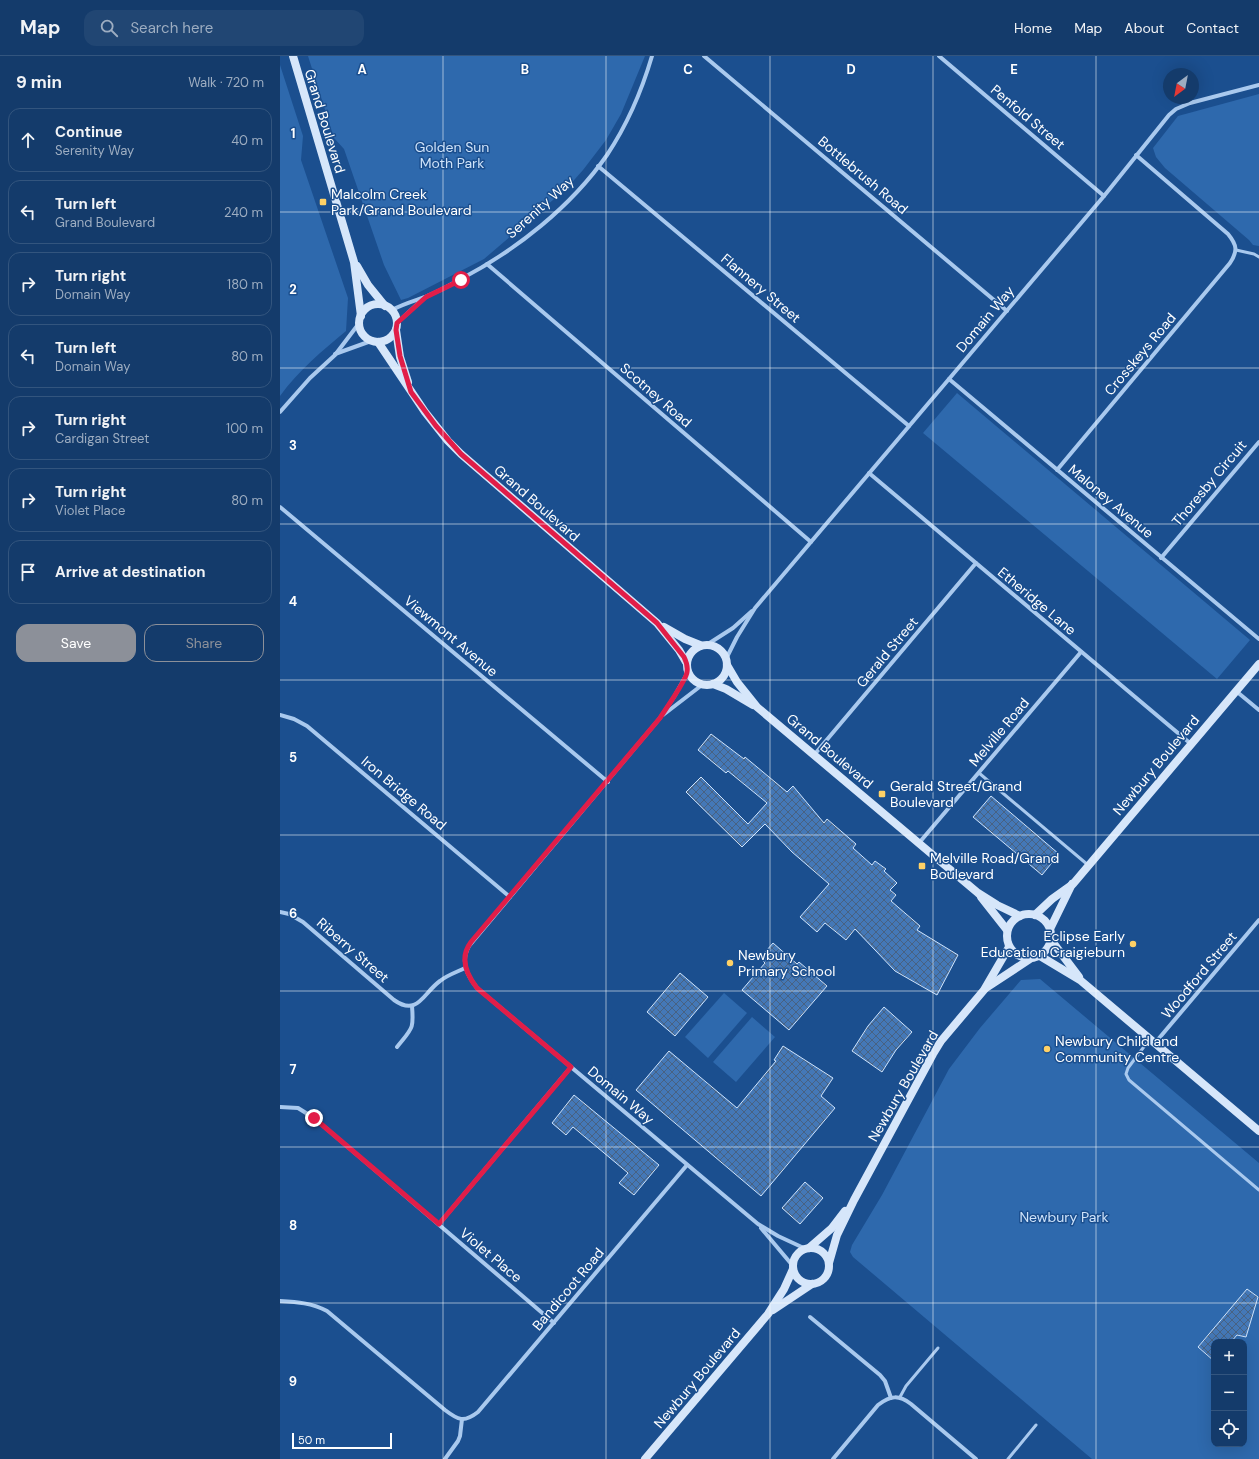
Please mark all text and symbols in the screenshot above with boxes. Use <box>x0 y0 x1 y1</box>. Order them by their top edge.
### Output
search box <box>84 10 364 46</box>
text: Map <box>20 15 60 40</box>
icon: search <box>98 17 120 39</box>
text: Search here <box>130 18 213 38</box>
text: Home <box>1014 19 1052 37</box>
text: Map <box>1074 19 1102 37</box>
text: About <box>1124 19 1164 37</box>
text: Contact <box>1186 19 1239 37</box>
text: A <box>357 61 367 78</box>
text: B <box>521 61 529 78</box>
text: C <box>683 61 693 78</box>
text: D <box>846 61 856 78</box>
text: E <box>1010 61 1018 78</box>
street label: Grand Boulevard <box>301 67 349 175</box>
north arrow <box>1163 68 1199 104</box>
text: 9 min <box>16 71 62 93</box>
text: Walk · 720 m <box>188 74 264 91</box>
street label: Penfold Street <box>987 81 1069 153</box>
text: Continue <box>55 122 123 142</box>
text: 1 <box>291 125 295 142</box>
icon: ahead <box>17 129 39 151</box>
text: 40 m <box>231 132 263 149</box>
street label: Bottlebrush Road <box>814 132 912 218</box>
park label: Golden Sun Moth Park <box>415 138 489 172</box>
text: Serenity Way <box>55 142 134 159</box>
street label: Serenity Way <box>502 172 578 242</box>
place label: Malcolm Creek Park/Grand Boulevard <box>331 185 472 219</box>
text: Turn left <box>55 194 116 214</box>
marker: Malcolm Creek Park/Grand Boulevard <box>318 197 328 207</box>
icon: left <box>17 201 39 223</box>
text: 240 m <box>224 204 263 221</box>
text: Grand Boulevard <box>55 214 155 231</box>
street label: Flannery Street <box>717 249 805 327</box>
text: Turn right <box>55 266 126 286</box>
route start <box>452 271 470 289</box>
icon: right <box>17 273 39 295</box>
text: 180 m <box>227 276 263 293</box>
text: 2 <box>289 281 297 298</box>
street label: Domain Way <box>952 282 1018 356</box>
text: Domain Way <box>55 286 130 303</box>
street label: Crosskeys Road <box>1100 309 1180 399</box>
text: Turn left <box>55 338 116 358</box>
icon: left <box>17 345 39 367</box>
text: 80 m <box>231 348 263 365</box>
text: Domain Way <box>55 358 130 375</box>
street label: Scotney Road <box>616 359 696 431</box>
text: Turn right <box>55 410 126 430</box>
icon: right <box>17 417 39 439</box>
text: 100 m <box>226 420 263 437</box>
text: Cardigan Street <box>55 430 149 447</box>
street label: Thoresby Circuit <box>1168 436 1250 530</box>
text: 3 <box>289 437 297 454</box>
street label: Maloney Avenue <box>1065 460 1157 542</box>
street label: Grand Boulevard <box>490 461 584 545</box>
text: Turn right <box>55 482 126 502</box>
icon: right <box>17 489 39 511</box>
text: 80 m <box>231 492 263 509</box>
text: Violet Place <box>55 502 125 519</box>
icon: arrive <box>17 561 39 583</box>
text: Arrive at destination <box>55 562 206 582</box>
street label: Etheridge Lane <box>994 563 1080 639</box>
street label: Viewmont Avenue <box>401 592 502 680</box>
text: 4 <box>289 593 297 610</box>
street label: Gerald Street <box>852 613 922 691</box>
button: Save <box>16 624 136 662</box>
button: Share <box>144 624 264 662</box>
street label: Melville Road <box>965 694 1033 770</box>
street label: Grand Boulevard <box>783 709 877 793</box>
street label: Newbury Boulevard <box>1109 711 1203 819</box>
text: 5 <box>289 749 297 766</box>
street label: Iron Bridge Road <box>358 752 450 834</box>
place label: Gerald Street/Grand Boulevard <box>890 777 1022 811</box>
marker: Gerald Street/Grand Boulevard <box>877 789 887 799</box>
place label: Melville Road/Grand Boulevard <box>930 849 1059 883</box>
marker: Melville Road/Grand Boulevard <box>917 861 927 871</box>
text: 6 <box>289 905 297 922</box>
street label: Riberry Street <box>313 914 393 986</box>
place label: Eclipse Early Education Craigieburn <box>981 927 1125 961</box>
street label: Woodford Street <box>1157 928 1241 1022</box>
marker: Eclipse Early Education Craigieburn <box>1128 939 1138 949</box>
place label: Newbury Primary School <box>738 946 835 980</box>
marker: Newbury Primary School <box>725 958 735 968</box>
street label: Newbury Boulevard <box>864 1027 942 1145</box>
place label: Newbury Child and Community Centre <box>1055 1032 1179 1066</box>
marker: Newbury Child and Community Centre <box>1042 1044 1052 1054</box>
text: 7 <box>290 1061 297 1078</box>
street label: Domain Way <box>584 1062 658 1128</box>
route end <box>305 1109 323 1127</box>
park label: Newbury Park <box>1019 1208 1109 1226</box>
text: 8 <box>289 1217 297 1234</box>
street label: Violet Place <box>456 1224 526 1286</box>
street label: Bandicoot Road <box>528 1244 608 1334</box>
street label: Newbury Boulevard <box>650 1324 744 1432</box>
map controls <box>1211 1339 1247 1447</box>
button: + <box>1211 1339 1247 1375</box>
text: 9 <box>289 1373 297 1390</box>
button: − <box>1211 1375 1247 1411</box>
button: locate <box>1211 1411 1247 1447</box>
scale bar <box>292 1431 392 1450</box>
text: 50 m <box>298 1433 325 1447</box>

